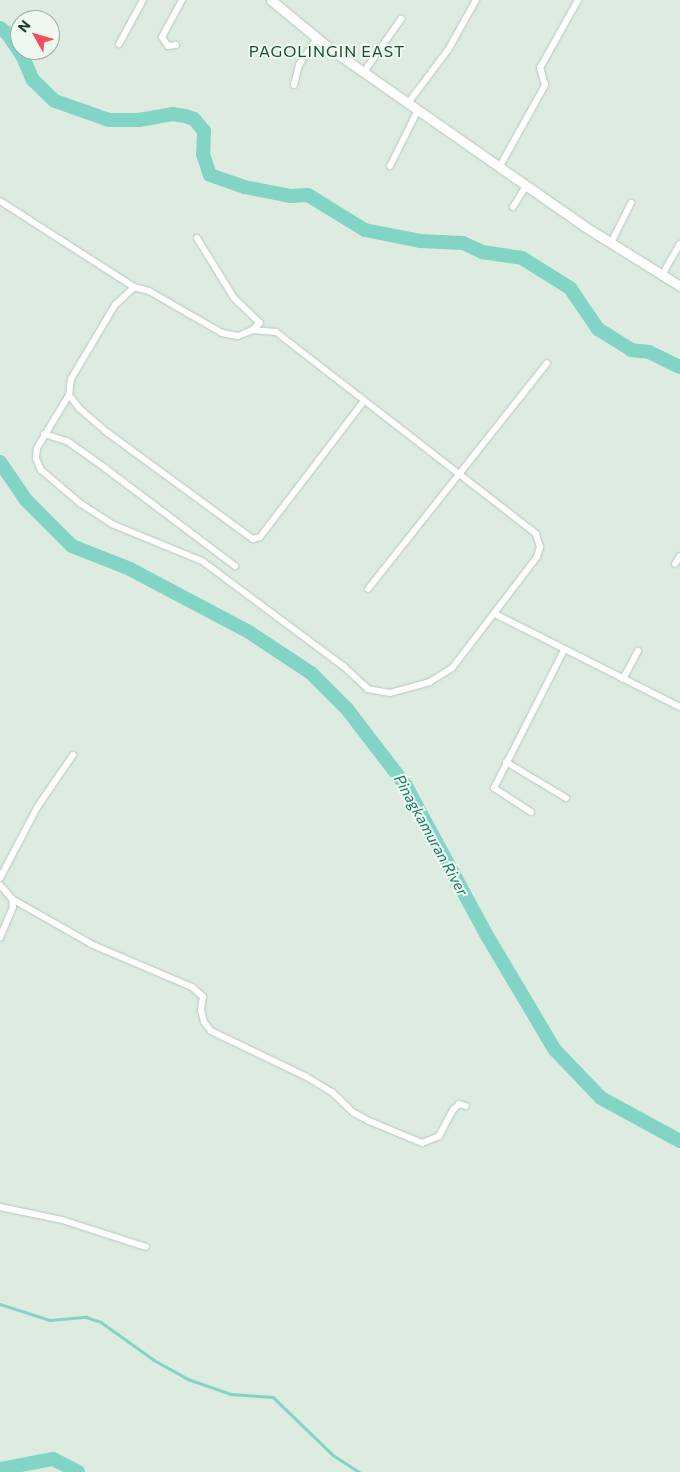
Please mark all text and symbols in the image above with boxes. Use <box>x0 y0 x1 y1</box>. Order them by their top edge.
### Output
north arrow <box>10 10 60 60</box>
text: N <box>14 16 34 35</box>
district label: PAGOLINGIN EAST <box>247 41 407 61</box>
water label: Pinagkamuran River <box>390 771 472 899</box>

